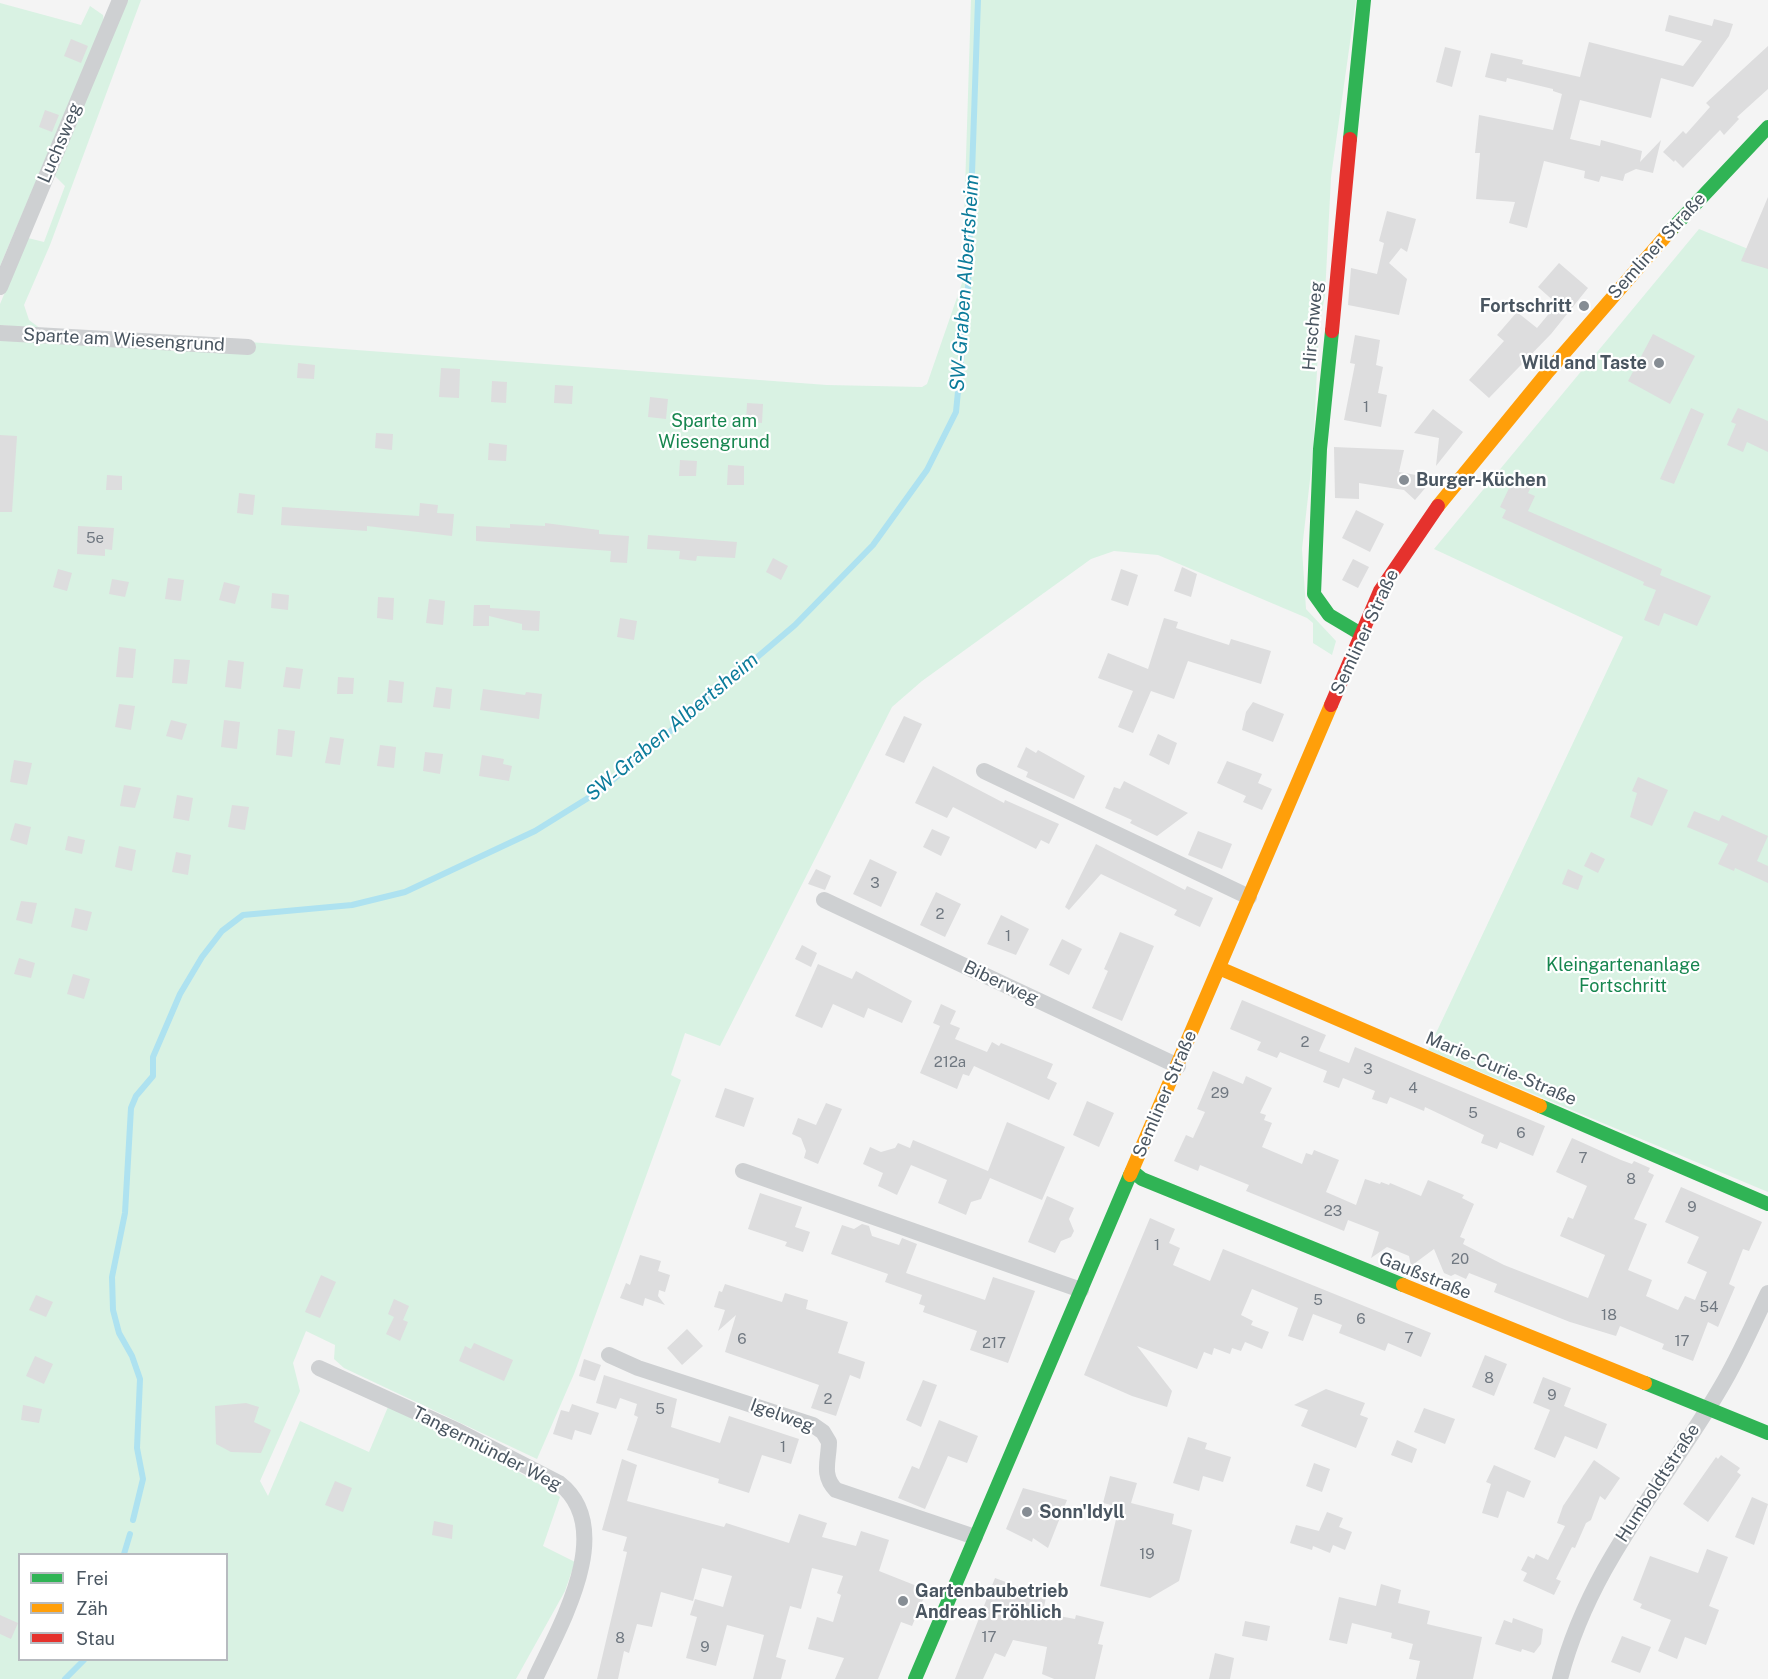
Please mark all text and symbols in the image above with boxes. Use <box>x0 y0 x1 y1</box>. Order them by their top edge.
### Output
street label: Luchsweg <box>33 100 87 186</box>
water label: SW-Graben Albertsheim <box>945 174 985 392</box>
street label: Semliner Straße <box>1603 188 1711 304</box>
street label: Hirschweg <box>1298 281 1328 371</box>
place label: Fortschritt <box>1480 295 1572 317</box>
marker: Fortschritt <box>1577 299 1591 313</box>
street label: Sparte am Wiesengrund <box>23 324 225 356</box>
place label: Wild and Taste <box>1521 352 1647 374</box>
marker: Wild and Taste <box>1652 356 1666 370</box>
house number: 1 <box>1363 398 1369 416</box>
park label: Sparte am Wiesengrund <box>658 410 770 452</box>
place label: Burger-Küchen <box>1416 469 1546 491</box>
marker: Burger-Küchen <box>1397 473 1411 487</box>
house number: 5e <box>86 529 104 547</box>
street label: Semliner Straße <box>1326 566 1404 698</box>
water label: SW-Graben Albertsheim <box>581 648 763 806</box>
house number: 3 <box>870 874 880 892</box>
house number: 2 <box>936 905 944 923</box>
house number: 1 <box>1005 927 1011 945</box>
park label: Kleingartenanlage Fortschritt <box>1546 954 1700 996</box>
street label: Biberweg <box>960 956 1042 1010</box>
street label: Semliner Straße <box>1129 1027 1201 1161</box>
street label: Marie-Curie-Straße <box>1422 1027 1580 1111</box>
house number: 2 <box>1301 1033 1309 1051</box>
house number: 212a <box>934 1053 966 1071</box>
house number: 3 <box>1363 1060 1373 1078</box>
house number: 4 <box>1408 1079 1418 1097</box>
house number: 29 <box>1211 1084 1229 1102</box>
house number: 5 <box>1468 1104 1478 1122</box>
house number: 6 <box>1516 1124 1526 1142</box>
house number: 7 <box>1578 1149 1588 1167</box>
house number: 8 <box>1626 1170 1636 1188</box>
house number: 9 <box>1687 1198 1697 1216</box>
house number: 23 <box>1324 1202 1342 1220</box>
house number: 1 <box>1154 1236 1160 1254</box>
street label: Gaußstraße <box>1376 1248 1474 1304</box>
house number: 20 <box>1451 1250 1469 1268</box>
house number: 5 <box>1313 1291 1323 1309</box>
house number: 54 <box>1699 1298 1719 1316</box>
house number: 18 <box>1601 1306 1617 1324</box>
house number: 6 <box>1356 1310 1366 1328</box>
house number: 7 <box>1404 1329 1414 1347</box>
house number: 6 <box>737 1330 747 1348</box>
house number: 17 <box>1674 1332 1690 1350</box>
house number: 217 <box>982 1334 1006 1352</box>
house number: 8 <box>1484 1369 1494 1387</box>
house number: 9 <box>1547 1386 1557 1404</box>
house number: 2 <box>824 1390 832 1408</box>
street label: Igelweg <box>747 1395 817 1437</box>
house number: 5 <box>655 1400 665 1418</box>
street label: Tangermünder Weg <box>409 1402 565 1496</box>
street label: Humboldtstraße <box>1612 1420 1704 1546</box>
house number: 1 <box>780 1438 786 1456</box>
place label: Sonn'Idyll <box>1039 1501 1125 1523</box>
marker: Sonn'Idyll <box>1020 1505 1034 1519</box>
house number: 19 <box>1139 1545 1155 1563</box>
legend <box>18 1553 228 1661</box>
text: Frei <box>76 1568 108 1589</box>
place label: Gartenbaubetrieb Andreas Fröhlich <box>915 1580 1068 1622</box>
marker: Gartenbaubetrieb Andreas Fröhlich <box>896 1594 910 1608</box>
text: Zäh <box>76 1598 108 1619</box>
text: Stau <box>76 1628 115 1649</box>
house number: 17 <box>981 1628 997 1646</box>
house number: 8 <box>615 1629 625 1647</box>
house number: 9 <box>700 1638 710 1656</box>

